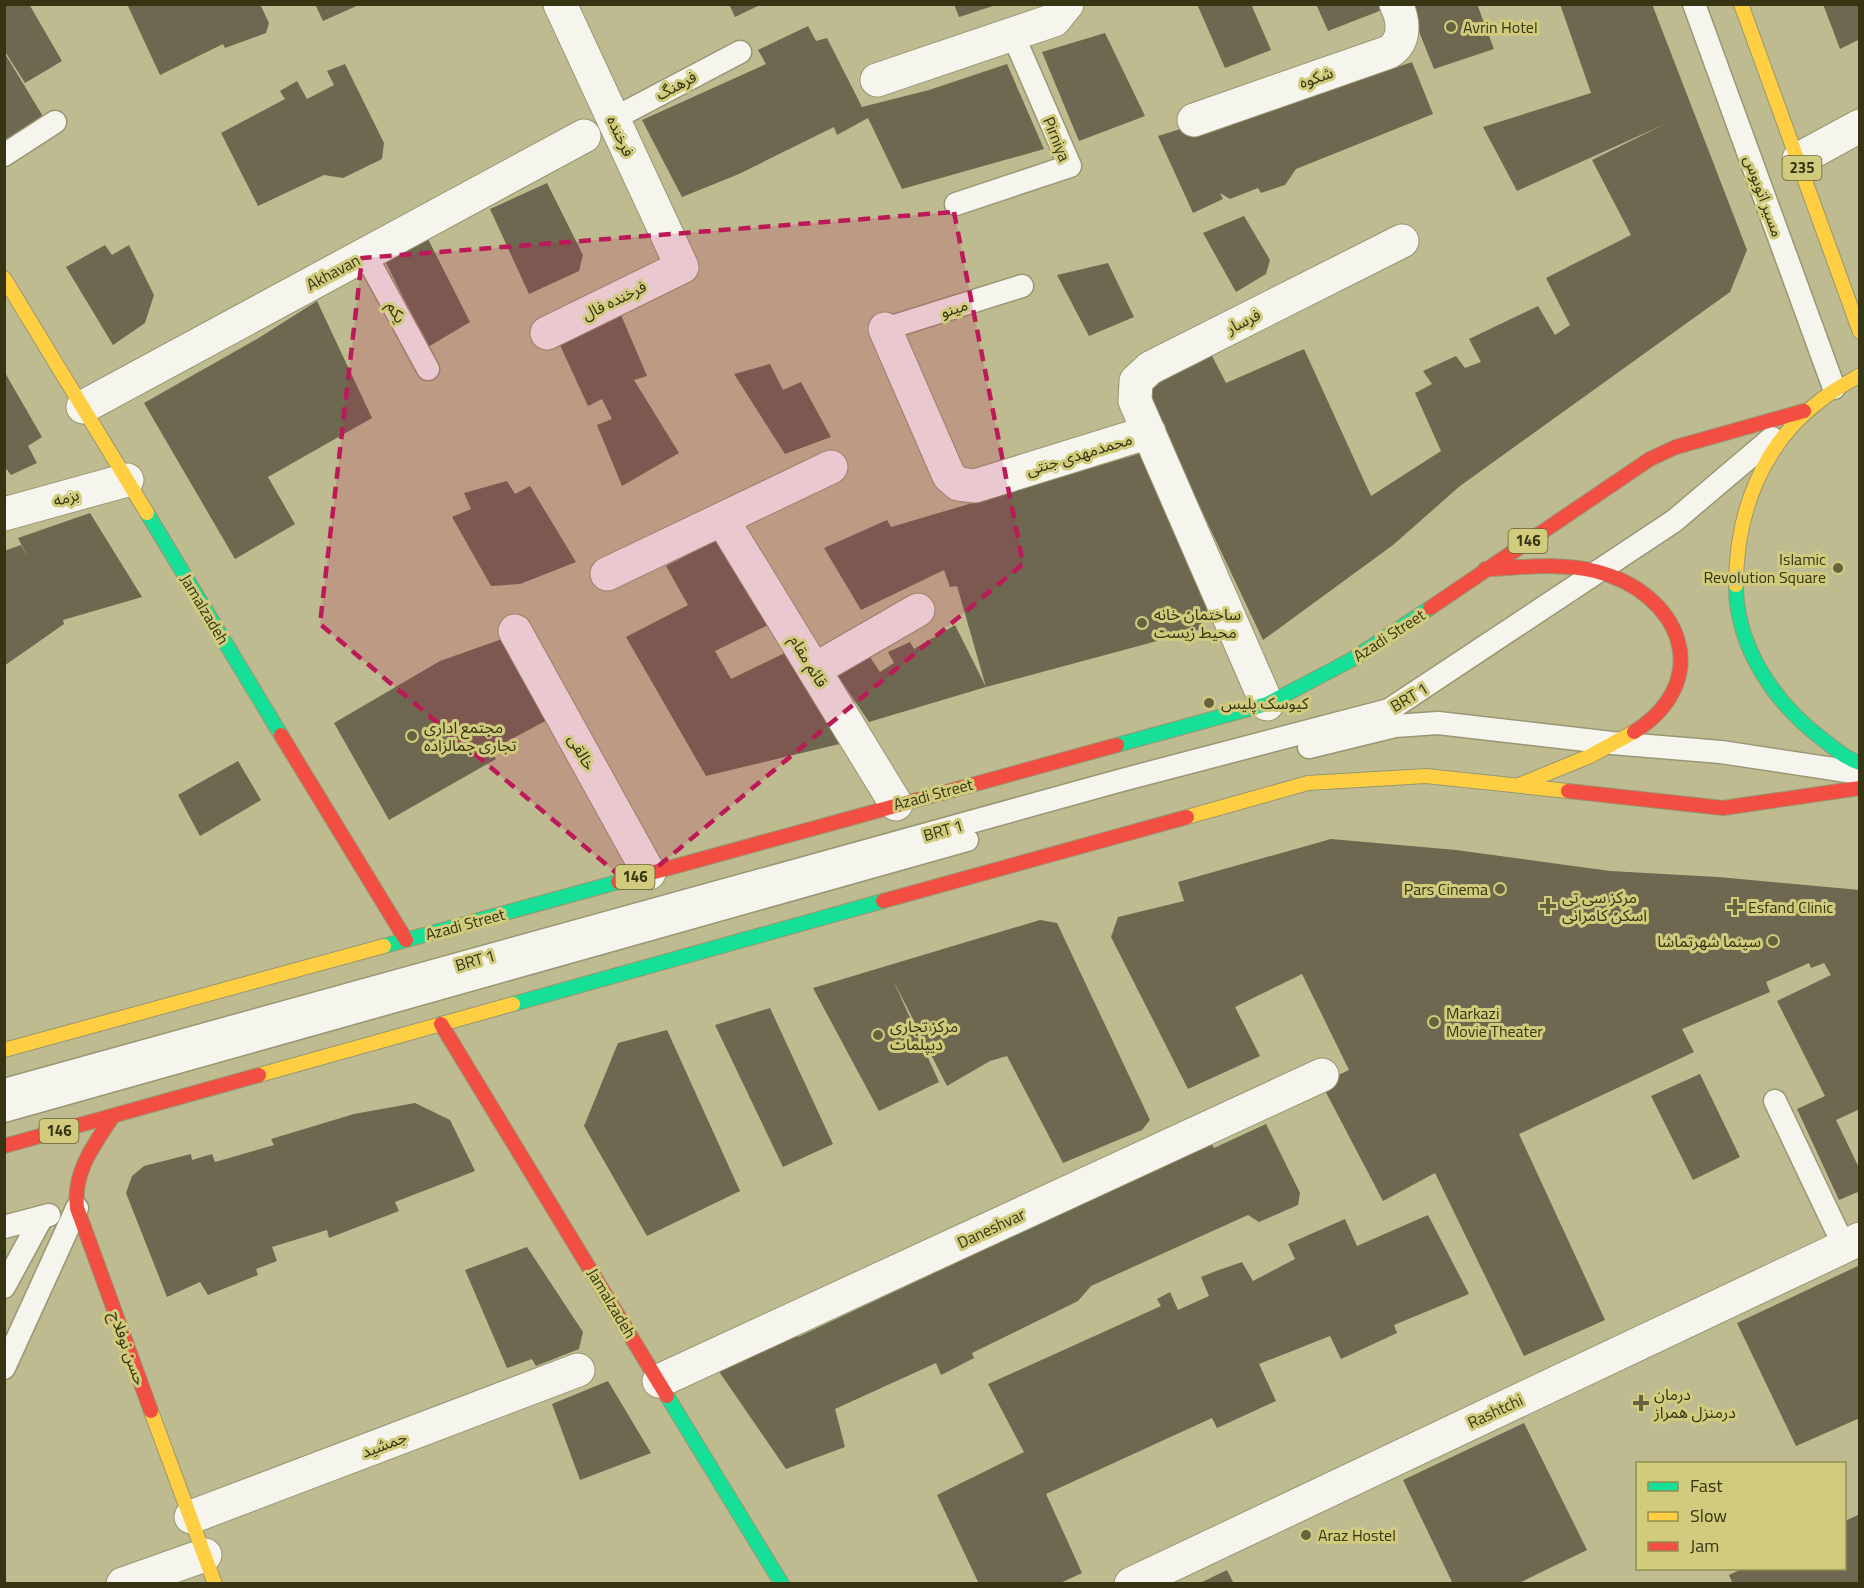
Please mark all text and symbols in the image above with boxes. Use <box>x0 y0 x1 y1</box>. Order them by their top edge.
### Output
place label: Avrin Hotel <box>1463 15 1538 39</box>
marker: Avrin Hotel <box>1444 20 1458 34</box>
street label: شکوه <box>1296 60 1336 94</box>
street label: فرهنگ <box>651 64 701 106</box>
street label: فرخنده <box>601 112 641 160</box>
street label: Pirniya <box>1037 113 1077 165</box>
street label: مسیر اتوبوس <box>1738 152 1790 240</box>
road number: 235 <box>1782 156 1822 180</box>
street label: Akhavan <box>302 248 364 296</box>
street label: فرخنده فال <box>578 274 650 326</box>
street label: مینو <box>937 292 971 324</box>
street label: یکم <box>380 297 413 328</box>
street label: فرسار <box>1221 302 1265 340</box>
street label: محمدمهدی جنتی <box>1023 426 1135 482</box>
street label: بزمه <box>50 482 82 512</box>
road number: 146 <box>1508 529 1547 553</box>
place label: Islamic Revolution Square <box>1703 547 1826 589</box>
marker: Islamic Revolution Square <box>1831 561 1845 575</box>
street label: Jamalzadeh <box>175 569 235 649</box>
place label: ساختمان خانه محیط زیست <box>1154 602 1241 644</box>
street label: Azadi Street <box>1348 603 1430 667</box>
marker: ساختمان خانه محیط زیست <box>1135 616 1149 630</box>
street label: قائم مقام <box>783 630 834 692</box>
street label: BRT 1 <box>1385 676 1433 718</box>
place label: کیوسک پلیس <box>1221 691 1309 715</box>
marker: کیوسک پلیس <box>1202 696 1216 710</box>
place label: مجتمع اداری تجاری جمالزاده <box>424 715 517 757</box>
marker: مجتمع اداری تجاری جمالزاده <box>405 729 419 743</box>
street label: خالقی <box>562 730 602 774</box>
street label: Azadi Street <box>890 772 976 816</box>
street label: BRT 1 <box>920 813 966 847</box>
road number: 146 <box>616 865 654 889</box>
place label: Pars Cinema <box>1404 877 1488 901</box>
marker: Pars Cinema <box>1493 882 1507 896</box>
place label: مرکز سی تی اسکن کامرانی <box>1562 885 1647 927</box>
place label: Esfand Clinic <box>1748 895 1833 919</box>
marker: مرکز سی تی اسکن کامرانی <box>1539 897 1557 915</box>
marker: Esfand Clinic <box>1726 898 1744 916</box>
street label: Azadi Street <box>422 902 508 946</box>
place label: سینما شهرتماشا <box>1657 929 1761 953</box>
marker: سینما شهرتماشا <box>1766 934 1780 948</box>
street label: BRT 1 <box>452 943 498 977</box>
place label: Markazi Movie Theater <box>1446 1001 1543 1043</box>
place label: مرکز تجاری دیپلمات <box>890 1014 958 1056</box>
marker: Markazi Movie Theater <box>1427 1015 1441 1029</box>
marker: مرکز تجاری دیپلمات <box>871 1028 885 1042</box>
road number: 146 <box>40 1119 78 1143</box>
street label: Daneshvar <box>953 1202 1029 1254</box>
street label: Jamalzadeh <box>582 1263 642 1343</box>
street label: حسن نوفلاح <box>103 1308 152 1389</box>
place label: درمان درمنزل همراز <box>1653 1382 1736 1424</box>
street label: Rashtchi <box>1463 1388 1527 1434</box>
marker: درمان درمنزل همراز <box>1632 1394 1650 1412</box>
street label: جمشید <box>358 1424 410 1464</box>
legend <box>1636 1462 1846 1570</box>
text: Fast <box>1690 1472 1723 1499</box>
text: Slow <box>1690 1502 1727 1529</box>
place label: Araz Hostel <box>1318 1523 1396 1547</box>
marker: Araz Hostel <box>1299 1528 1313 1542</box>
text: Jam <box>1690 1532 1719 1559</box>

